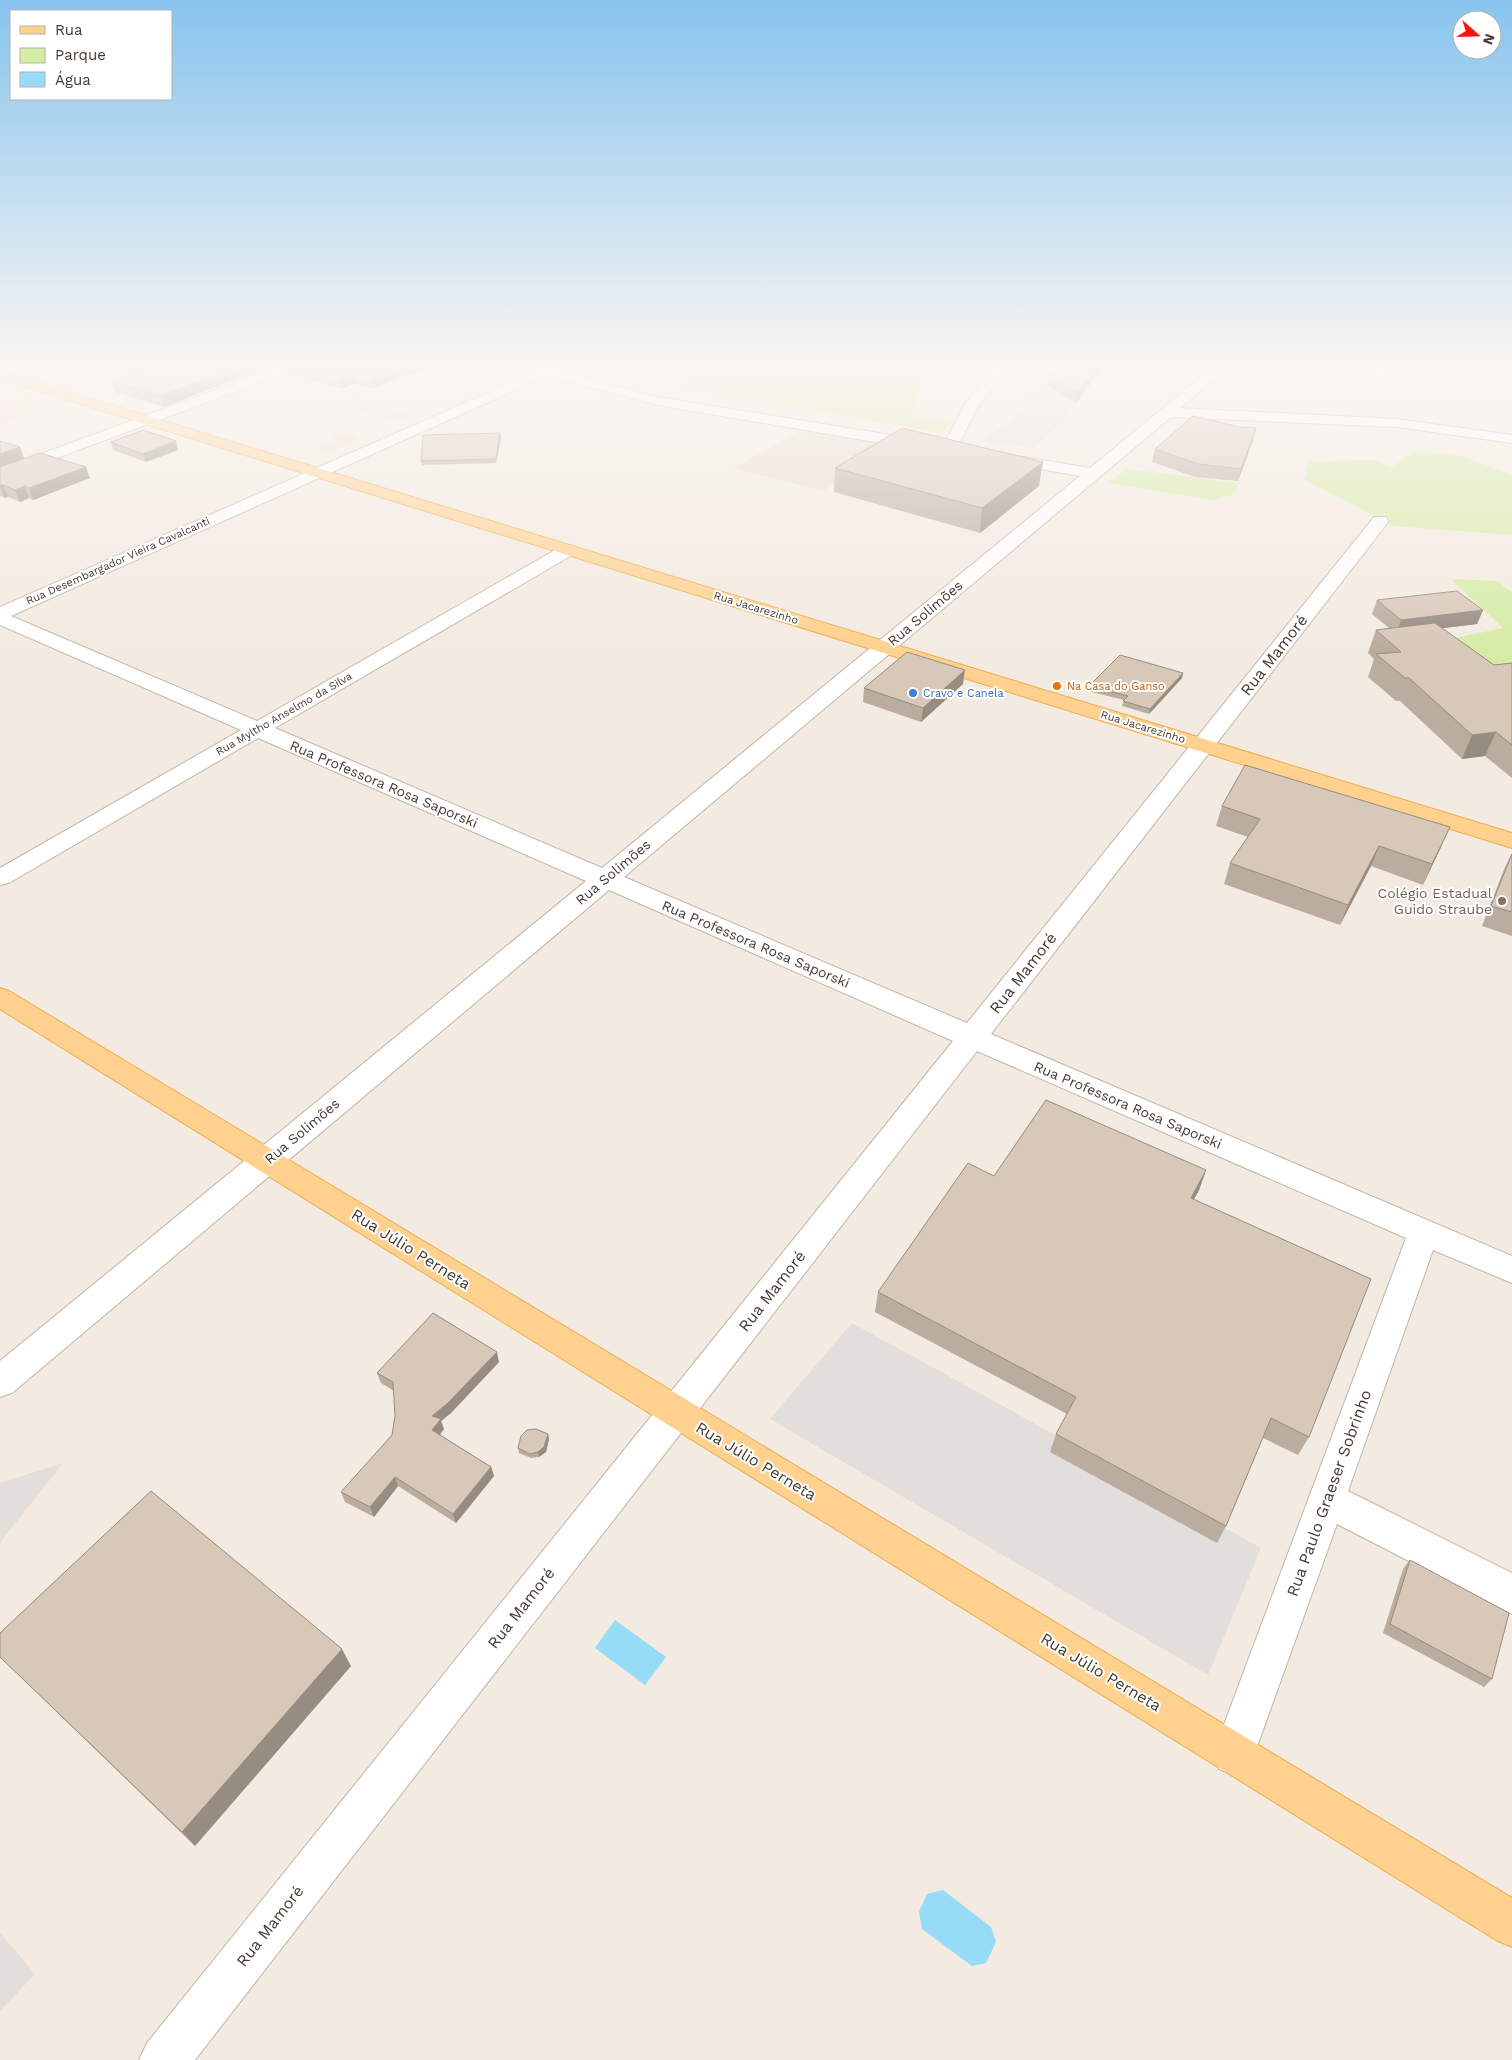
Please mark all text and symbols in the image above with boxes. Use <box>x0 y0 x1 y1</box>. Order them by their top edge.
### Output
legend <box>10 10 172 100</box>
north arrow <box>1452 10 1502 60</box>
text: Rua <box>55 21 83 39</box>
text: N <box>1480 32 1499 47</box>
text: Parque <box>55 46 106 64</box>
text: Água <box>55 71 91 89</box>
street label: Rua Desembargador Vieira Cavalcanti <box>24 514 212 608</box>
street label: Rua Solimões <box>884 577 966 649</box>
street label: Rua Jacarezinho <box>712 589 800 627</box>
street label: Rua Mamoré <box>1237 611 1311 699</box>
street label: Rua Myltho Anselmo da Silva <box>214 670 354 758</box>
marker: Na Casa do Ganso <box>1051 680 1063 692</box>
place label: Na Casa do Ganso <box>1067 680 1165 693</box>
marker: Cravo e Canela <box>907 687 919 699</box>
place label: Cravo e Canela <box>923 687 1004 700</box>
street label: Rua Jacarezinho <box>1099 708 1187 746</box>
street label: Rua Professora Rosa Saporski <box>288 737 480 831</box>
street label: Rua Solimões <box>572 836 654 908</box>
place label: Colégio Estadual Guido Straube <box>1378 885 1493 917</box>
marker: Colégio Estadual Guido Straube <box>1496 895 1508 907</box>
street label: Rua Professora Rosa Saporski <box>660 897 852 991</box>
street label: Rua Mamoré <box>986 929 1060 1017</box>
street label: Rua Professora Rosa Saporski <box>1032 1058 1224 1152</box>
street label: Rua Solimões <box>261 1095 343 1167</box>
street label: Rua Júlio Perneta <box>348 1205 474 1293</box>
street label: Rua Mamoré <box>735 1247 809 1335</box>
street label: Rua Paulo Graeser Sobrinho <box>1283 1387 1375 1599</box>
street label: Rua Júlio Perneta <box>692 1418 820 1504</box>
street label: Rua Mamoré <box>484 1564 558 1652</box>
street label: Rua Júlio Perneta <box>1037 1629 1165 1715</box>
street label: Rua Mamoré <box>233 1882 307 1970</box>

